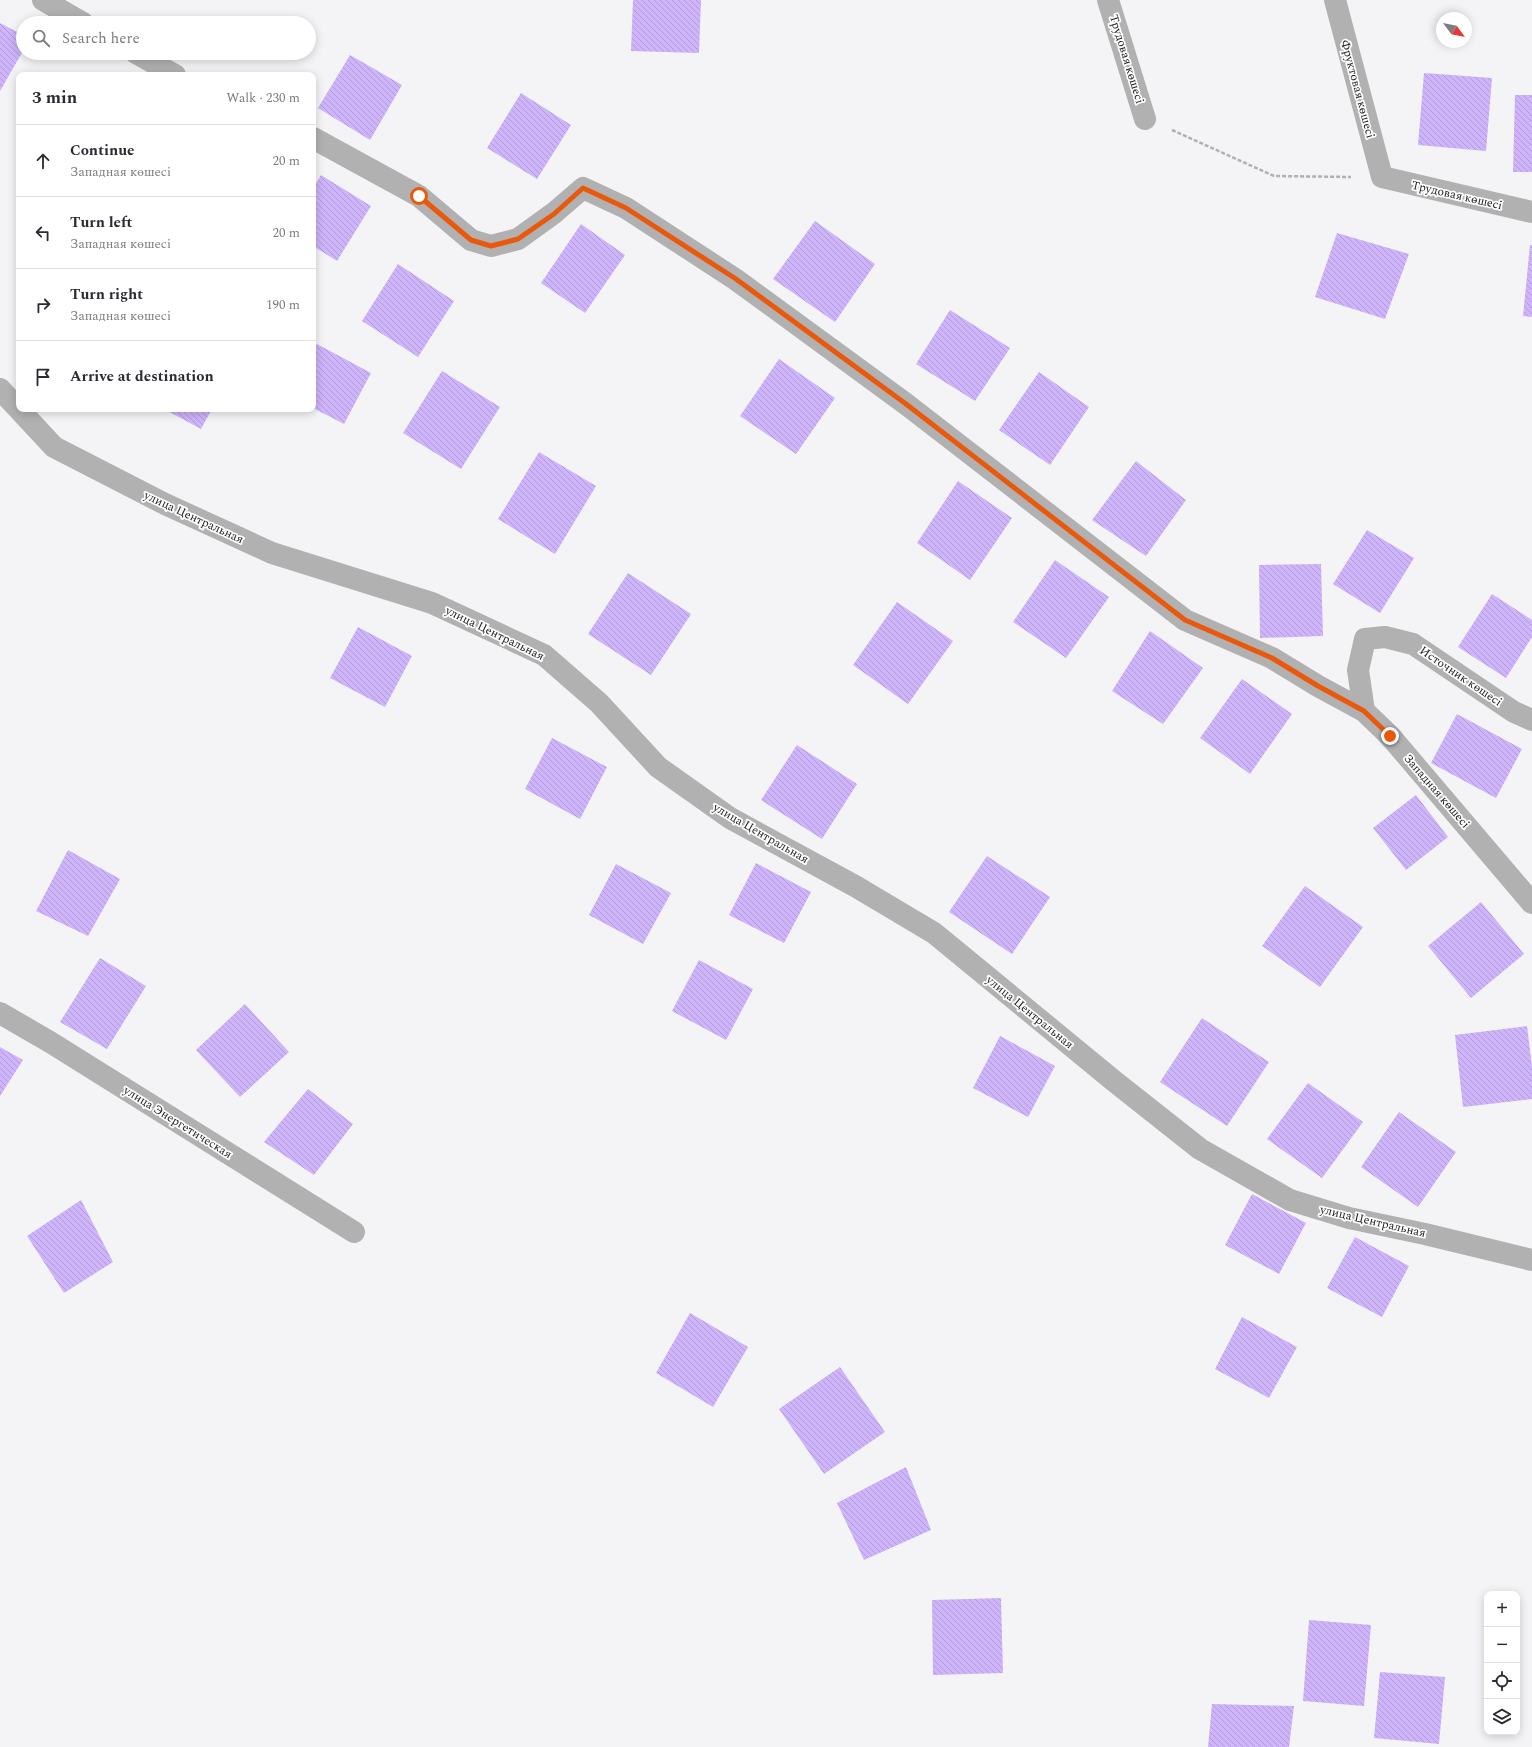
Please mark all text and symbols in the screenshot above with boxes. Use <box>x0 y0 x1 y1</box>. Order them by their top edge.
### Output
street label: Трудовая көшесі <box>1104 12 1149 106</box>
north arrow <box>1436 12 1472 48</box>
search box <box>16 16 316 60</box>
icon: search <box>30 27 52 49</box>
text: Search here <box>62 27 140 50</box>
street label: Фруктовая көшесі <box>1335 38 1380 141</box>
text: 3 min <box>32 85 77 111</box>
text: Walk · 230 m <box>226 88 300 108</box>
text: Continue <box>70 139 135 162</box>
icon: ahead <box>32 150 54 172</box>
text: 20 m <box>273 151 300 171</box>
text: Западная көшесі <box>70 162 171 182</box>
street label: Трудовая көшесі <box>1410 176 1504 215</box>
route start <box>410 187 428 205</box>
text: Turn left <box>70 211 132 234</box>
icon: left <box>32 222 54 244</box>
text: 20 m <box>273 223 300 243</box>
text: Западная көшесі <box>70 234 171 254</box>
text: Turn right <box>70 283 143 306</box>
icon: right <box>32 294 54 316</box>
text: 190 m <box>266 295 300 315</box>
text: Западная көшесі <box>70 306 171 326</box>
text: Arrive at destination <box>70 365 214 388</box>
icon: arrive <box>32 366 54 388</box>
street label: улица Центральная <box>140 486 247 549</box>
street label: улица Центральная <box>441 601 548 666</box>
street label: Источник көшесі <box>1415 642 1506 711</box>
route end <box>1381 727 1399 745</box>
street label: Западная көшесі <box>1399 750 1475 833</box>
street label: улица Центральная <box>708 798 812 869</box>
street label: улица Центральная <box>981 970 1078 1054</box>
street label: улица Энергетическая <box>119 1081 236 1164</box>
street label: улица Центральная <box>1317 1200 1428 1243</box>
map controls <box>1484 1591 1520 1735</box>
button: + <box>1484 1591 1520 1627</box>
button: − <box>1484 1627 1520 1663</box>
button: locate <box>1484 1663 1520 1699</box>
button: layers <box>1484 1699 1520 1735</box>

